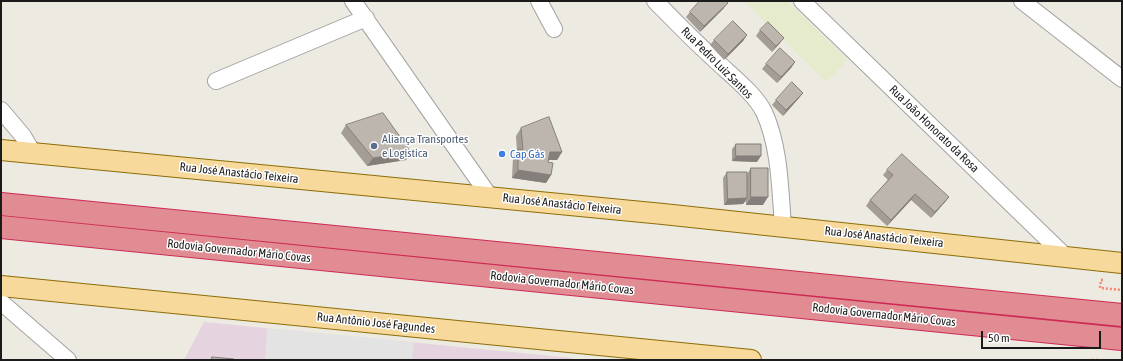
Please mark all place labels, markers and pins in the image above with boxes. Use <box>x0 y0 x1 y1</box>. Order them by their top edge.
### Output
place label: Aliança Transportes e Logística <box>382 132 468 160</box>
marker: Aliança Transportes e Logística <box>369 141 379 151</box>
place label: Cap Gás <box>510 147 544 161</box>
marker: Cap Gás <box>497 149 507 159</box>

